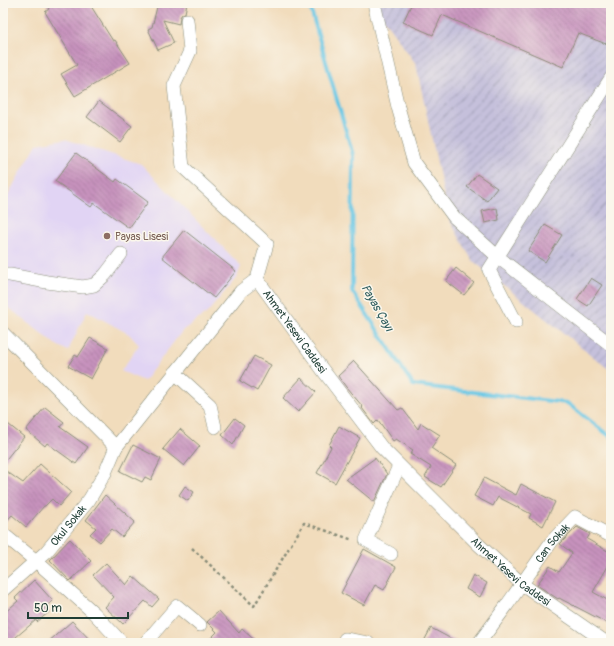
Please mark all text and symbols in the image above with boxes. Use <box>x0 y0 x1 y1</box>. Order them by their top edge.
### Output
place label: Payas Lisesi <box>115 230 168 243</box>
marker: Payas Lisesi <box>102 231 112 241</box>
water label: Payas Çayı <box>358 282 397 335</box>
street label: Ahmet Yesevi Caddesi <box>260 287 329 376</box>
street label: Okul Sokak <box>47 502 89 548</box>
street label: Can Sokak <box>532 520 572 565</box>
street label: Ahmet Yesevi Caddesi <box>468 534 553 608</box>
scale bar <box>28 594 128 620</box>
text: 50 m <box>34 601 62 616</box>

